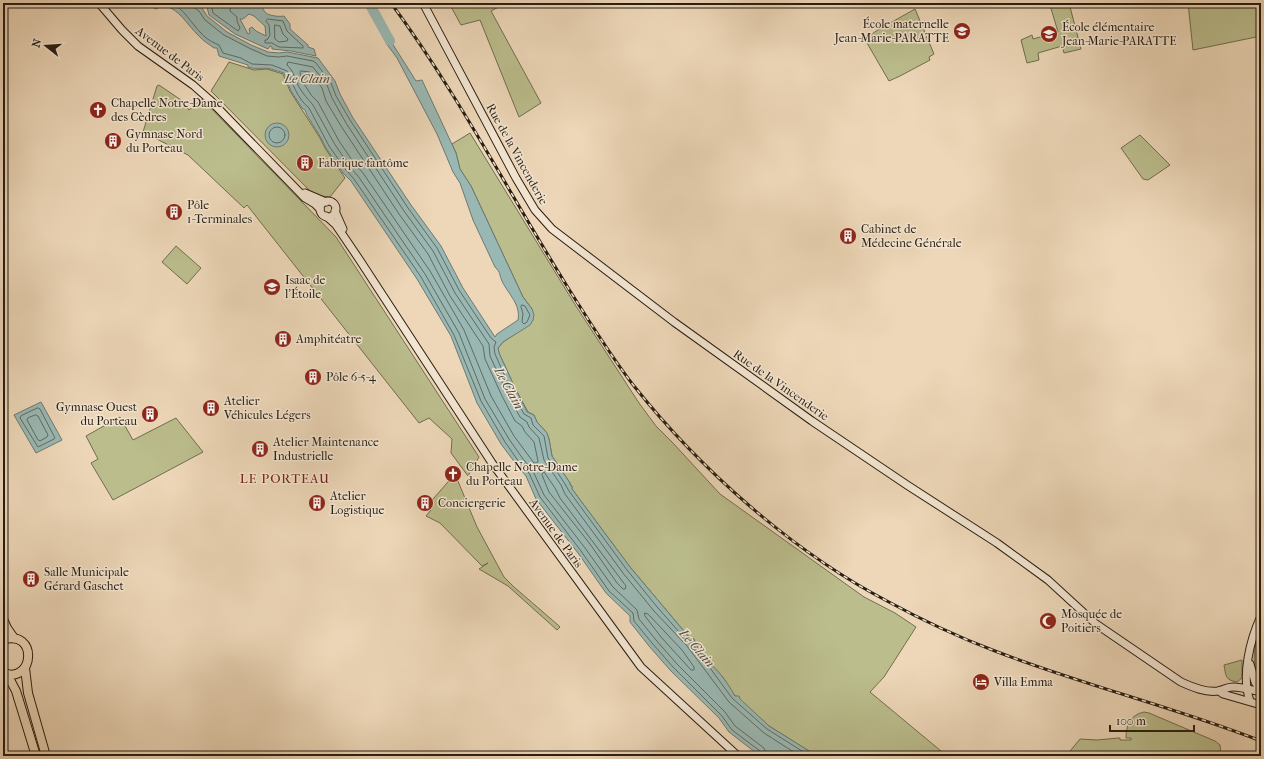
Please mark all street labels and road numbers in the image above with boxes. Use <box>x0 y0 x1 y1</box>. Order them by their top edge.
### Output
street label: Avenue de Paris <box>132 23 207 85</box>
street label: Rue de la Vincenderie <box>483 101 551 207</box>
street label: Rue de la Vincenderie <box>730 347 832 423</box>
street label: Avenue de Paris <box>526 495 586 571</box>

